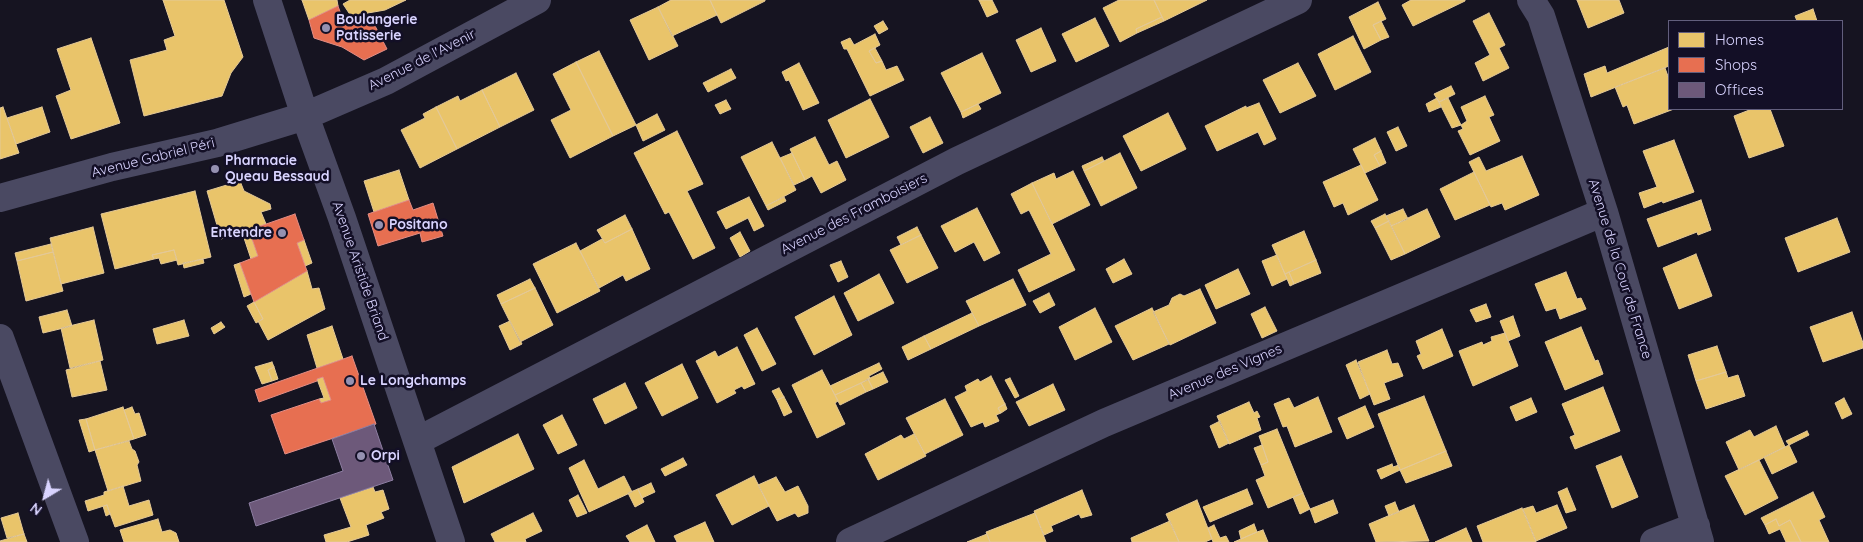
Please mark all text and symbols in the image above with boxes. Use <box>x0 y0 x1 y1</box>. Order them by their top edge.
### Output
place label: Boulangerie Patisserie <box>336 12 418 44</box>
legend <box>1668 20 1843 110</box>
marker: Boulangerie Patisserie <box>320 22 332 34</box>
street label: Avenue de l'Avenir <box>366 26 478 94</box>
text: Homes <box>1715 30 1764 49</box>
text: Shops <box>1715 55 1757 74</box>
text: Offices <box>1715 80 1764 99</box>
street label: Avenue Gabriel Péri <box>90 135 216 181</box>
place label: Pharmacie Queau Bessaud <box>225 153 330 186</box>
marker: Pharmacie Queau Bessaud <box>209 163 221 175</box>
street label: Avenue des Framboisiers <box>778 170 930 258</box>
street label: Avenue de la Cour de France <box>1585 177 1655 361</box>
street label: Avenue Aristide Briand <box>328 199 392 343</box>
place label: Positano <box>389 217 448 233</box>
marker: Positano <box>373 219 385 231</box>
place label: Entendre <box>211 225 272 241</box>
marker: Entendre <box>276 227 288 239</box>
street label: Avenue des Vignes <box>1166 340 1284 404</box>
place label: Le Longchamps <box>360 373 466 389</box>
marker: Le Longchamps <box>344 375 356 387</box>
place label: Orpi <box>371 448 400 464</box>
marker: Orpi <box>355 450 367 462</box>
north arrow <box>20 472 70 522</box>
text: N <box>26 499 46 519</box>

